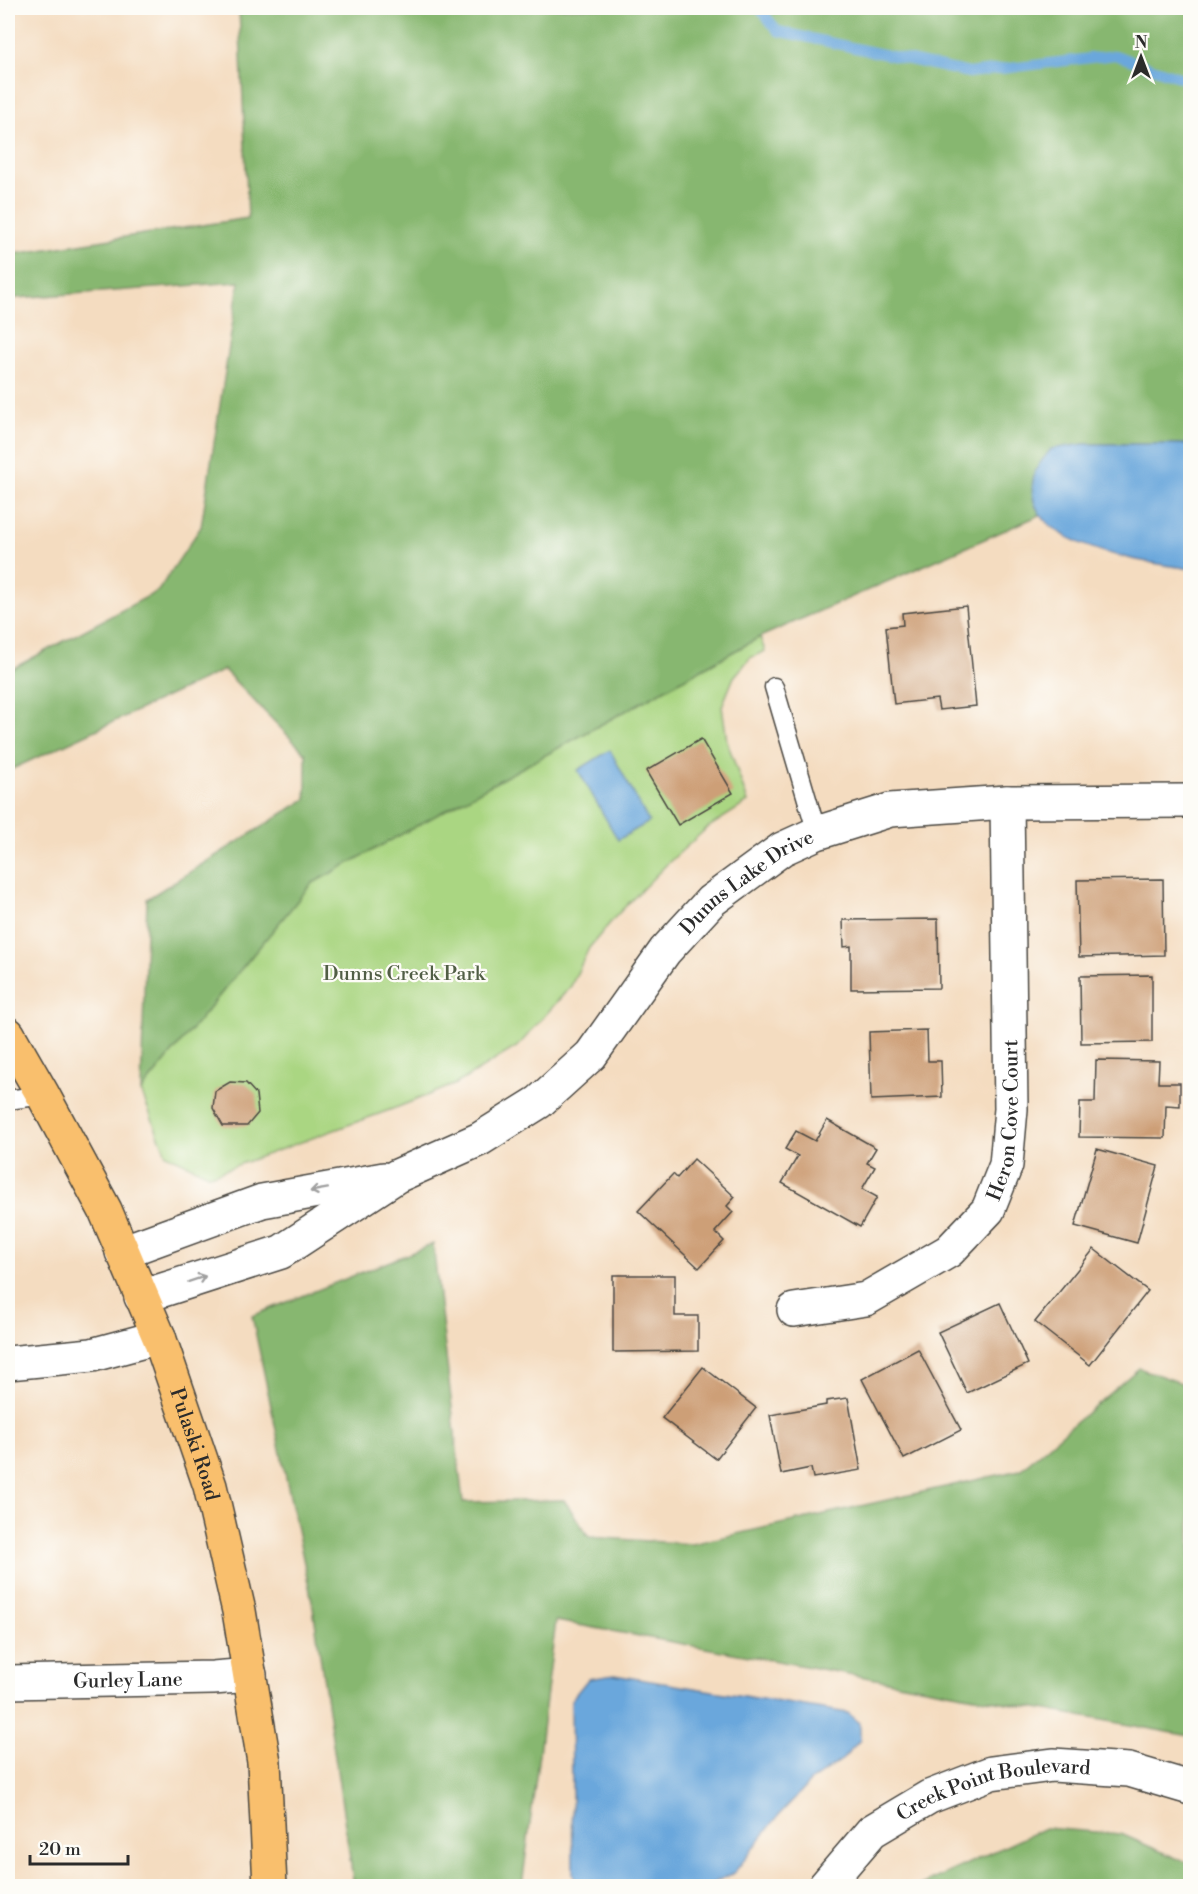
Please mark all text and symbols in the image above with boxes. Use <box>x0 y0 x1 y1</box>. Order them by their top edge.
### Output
north arrow <box>1111 27 1171 87</box>
text: N <box>1135 33 1148 53</box>
street label: Dunns Lake Drive <box>675 825 818 941</box>
park label: Dunns Creek Park <box>323 962 487 987</box>
street label: Heron Cove Court <box>982 1039 1025 1205</box>
one-way arrow <box>310 1185 329 1196</box>
one-way arrow <box>187 1272 206 1283</box>
street label: Pulaski Road <box>163 1385 224 1504</box>
street label: Gurley Lane <box>73 1668 183 1695</box>
street label: Creek Point Boulevard <box>892 1754 1092 1828</box>
scale bar <box>30 1828 128 1866</box>
text: 20 m <box>39 1838 81 1861</box>

